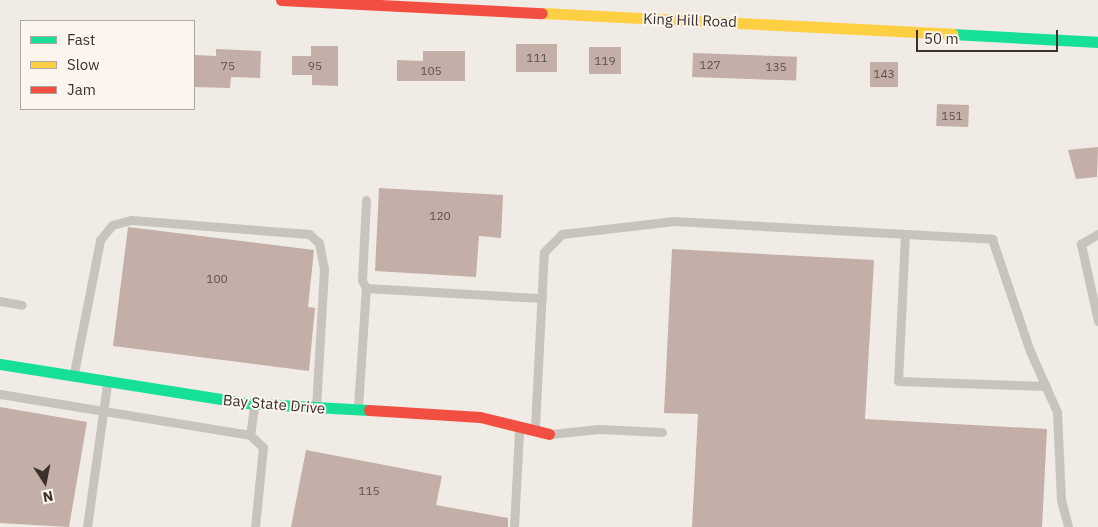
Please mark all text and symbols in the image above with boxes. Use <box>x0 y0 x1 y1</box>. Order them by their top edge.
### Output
street label: King Hill Road <box>643 9 737 31</box>
legend <box>20 20 195 110</box>
scale bar <box>918 20 1060 52</box>
text: 50 m <box>924 29 959 48</box>
text: Fast <box>67 30 95 49</box>
house number: 111 <box>526 51 548 65</box>
house number: 119 <box>594 54 616 68</box>
text: Slow <box>67 55 100 74</box>
house number: 127 <box>699 58 721 72</box>
house number: 75 <box>221 59 235 73</box>
house number: 95 <box>308 59 322 73</box>
house number: 135 <box>765 60 787 74</box>
house number: 105 <box>420 64 442 78</box>
house number: 143 <box>873 67 895 81</box>
text: Jam <box>67 80 96 99</box>
house number: 151 <box>941 109 963 123</box>
house number: 120 <box>429 209 451 223</box>
house number: 100 <box>206 272 228 286</box>
street label: Bay State Drive <box>222 391 326 417</box>
north arrow <box>20 457 70 507</box>
house number: 115 <box>358 484 380 498</box>
text: N <box>41 487 55 507</box>

